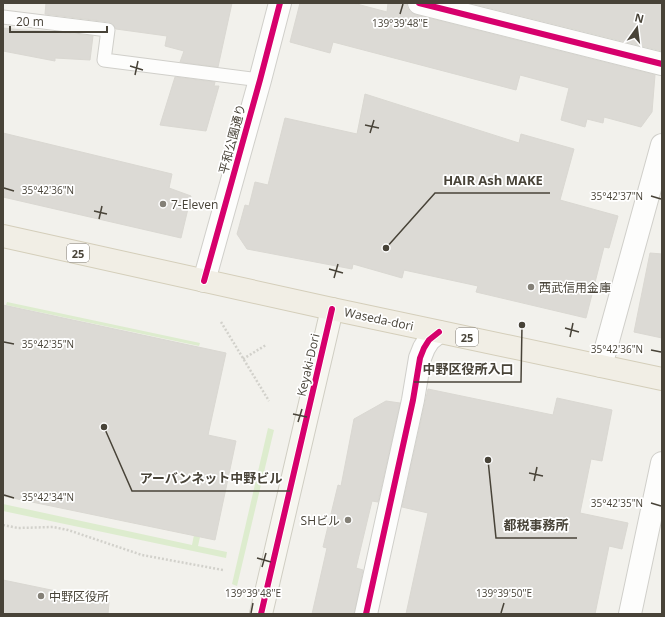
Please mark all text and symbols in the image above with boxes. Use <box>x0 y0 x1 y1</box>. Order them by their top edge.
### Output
scale bar <box>10 8 107 34</box>
north arrow <box>617 8 657 48</box>
text: N <box>633 9 646 26</box>
text: 20 m <box>16 13 44 30</box>
text: 139°39'48"E <box>372 16 428 30</box>
street label: 平和公園通り <box>214 102 250 176</box>
callout: HAIR Ash MAKE <box>435 168 550 193</box>
text: HAIR Ash MAKE <box>443 171 543 189</box>
text: 35°42'36"N <box>22 183 74 197</box>
text: 35°42'37"N <box>591 189 643 203</box>
place label: 7-Eleven <box>171 196 218 213</box>
marker: 7-Eleven <box>158 199 168 209</box>
road number: 25 <box>67 244 89 262</box>
place label: 西武信用金庫 <box>539 279 611 296</box>
marker: 西武信用金庫 <box>526 282 536 292</box>
street label: Waseda-dori <box>343 303 415 335</box>
road number: 25 <box>456 328 478 346</box>
street label: Keyaki-Dori <box>293 332 323 398</box>
text: 35°42'35"N <box>22 337 74 351</box>
text: 35°42'36"N <box>591 342 643 356</box>
callout: 中野区役所入口 <box>414 357 521 382</box>
text: 中野区役所入口 <box>422 360 514 378</box>
callout: アーバンネット中野ビル <box>132 466 290 491</box>
text: アーバンネット中野ビル <box>140 469 282 487</box>
text: 35°42'34"N <box>22 490 74 504</box>
text: 35°42'35"N <box>591 496 643 510</box>
place label: SHビル <box>301 512 340 529</box>
callout: 都税事務所 <box>496 513 577 538</box>
marker: SHビル <box>343 515 353 525</box>
text: 都税事務所 <box>503 516 569 534</box>
text: 139°39'48"E <box>225 586 281 600</box>
text: 139°39'50"E <box>476 586 532 600</box>
place label: 中野区役所 <box>49 588 109 605</box>
marker: 中野区役所 <box>36 591 46 601</box>

